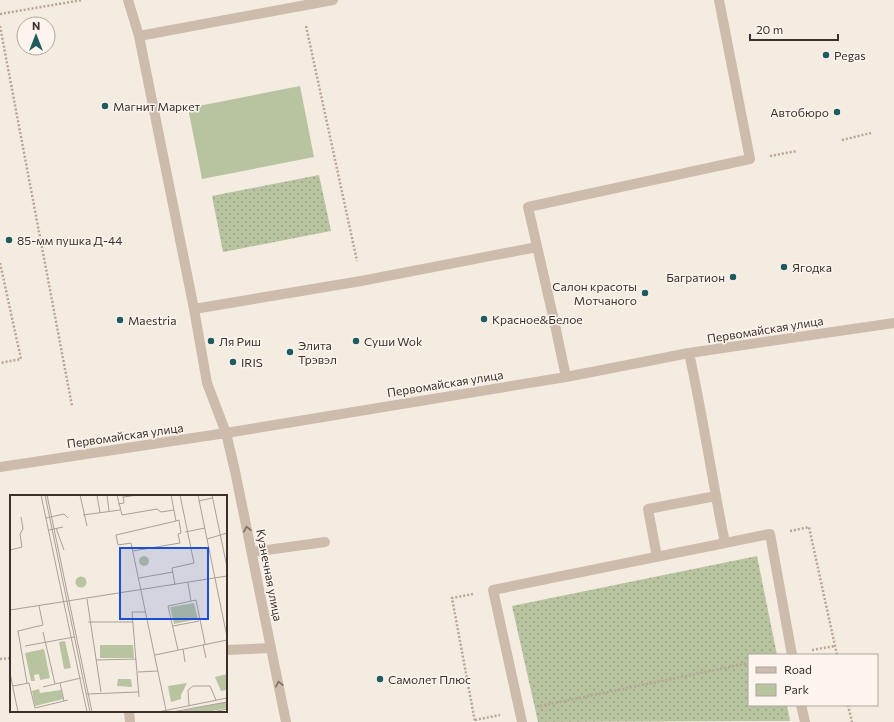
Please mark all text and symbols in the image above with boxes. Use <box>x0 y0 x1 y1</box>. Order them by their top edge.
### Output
north arrow <box>16 16 56 56</box>
scale bar <box>750 16 838 42</box>
text: N <box>32 19 40 32</box>
text: 20 m <box>756 22 783 36</box>
place label: Pegas <box>834 48 866 62</box>
marker: Pegas <box>821 50 831 60</box>
place label: Магнит Маркет <box>113 99 201 113</box>
marker: Магнит Маркет <box>100 101 110 111</box>
place label: Автобюро <box>770 105 829 119</box>
marker: Автобюро <box>832 107 842 117</box>
place label: 85-мм пушка Д-44 <box>17 233 122 247</box>
marker: 85-мм пушка Д-44 <box>4 235 14 245</box>
place label: Ягодка <box>792 260 832 274</box>
marker: Ягодка <box>779 262 789 272</box>
place label: Багратион <box>666 270 725 284</box>
marker: Багратион <box>728 272 738 282</box>
place label: Салон красоты Мотчаного <box>552 279 637 307</box>
marker: Салон красоты Мотчаного <box>640 288 650 298</box>
place label: Красное&Белое <box>492 312 583 326</box>
place label: Maestria <box>128 313 176 327</box>
street label: Первомайская улица <box>706 313 824 345</box>
marker: Красное&Белое <box>479 314 489 324</box>
marker: Maestria <box>115 315 125 325</box>
place label: Ля Риш <box>219 334 261 348</box>
place label: Суши Wok <box>364 334 423 348</box>
marker: Ля Риш <box>206 336 216 346</box>
marker: Суши Wok <box>351 336 361 346</box>
place label: Элита Трэвэл <box>298 338 337 366</box>
marker: Элита Трэвэл <box>285 347 295 357</box>
place label: IRIS <box>241 355 263 369</box>
marker: IRIS <box>228 357 238 367</box>
street label: Первомайская улица <box>386 367 504 399</box>
street label: Первомайская улица <box>66 420 184 450</box>
inset map <box>10 495 227 712</box>
one-way arrow <box>243 526 252 532</box>
street label: Кузнечная улица <box>254 528 286 622</box>
legend <box>748 654 878 706</box>
text: Road <box>784 662 812 676</box>
place label: Самолет Плюс <box>388 672 471 686</box>
marker: Самолет Плюс <box>375 674 385 684</box>
one-way arrow <box>275 681 283 687</box>
text: Park <box>784 682 810 696</box>

